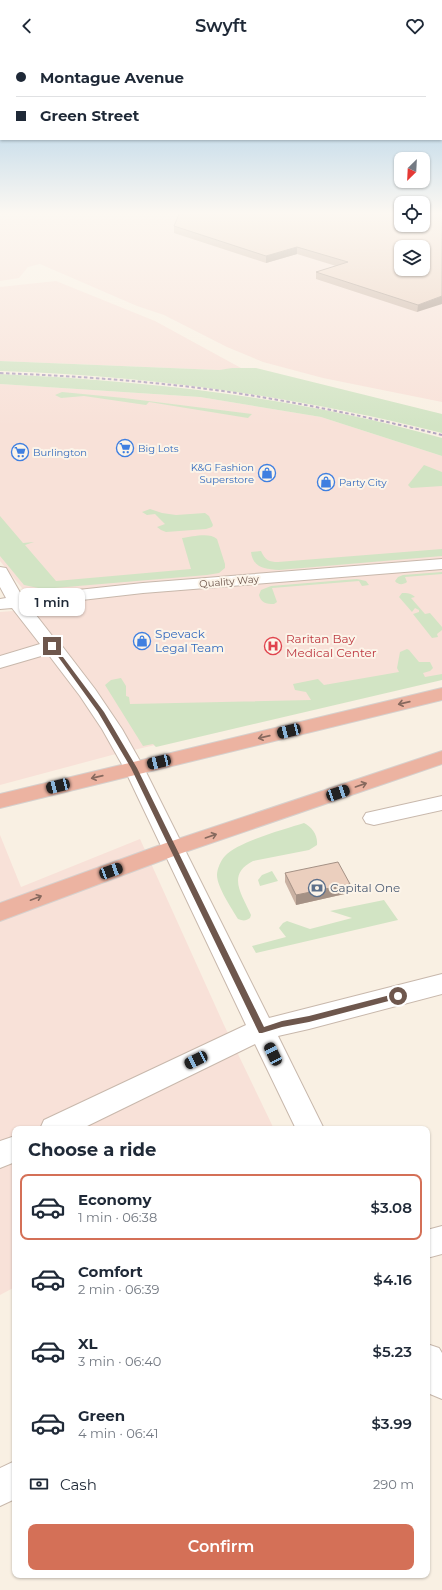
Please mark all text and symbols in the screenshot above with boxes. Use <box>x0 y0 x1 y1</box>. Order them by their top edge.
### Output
icon: back <box>16 15 38 37</box>
text: Swyft <box>195 15 247 37</box>
icon: heart <box>404 15 426 37</box>
text: Montague Avenue <box>40 68 184 87</box>
text: Green Street <box>40 106 139 125</box>
north arrow <box>394 152 430 188</box>
map controls <box>394 152 430 276</box>
button: locate <box>394 196 430 232</box>
button: layers <box>394 240 430 276</box>
supermarket icon: Big Lots <box>115 438 135 458</box>
supermarket icon: Burlington <box>10 442 30 462</box>
place label: Big Lots <box>138 442 179 455</box>
place label: Burlington <box>33 446 87 459</box>
place label: K&G Fashion Superstore <box>191 461 254 486</box>
shop icon: K&G Fashion Superstore <box>257 463 277 483</box>
shop icon: Party City <box>316 472 336 492</box>
place label: Party City <box>339 476 387 489</box>
street label: Quality Way <box>199 572 260 591</box>
callout: 1 min <box>19 588 85 616</box>
text: 1 min <box>35 594 69 610</box>
place label: Spevack Legal Team <box>155 626 224 655</box>
shop icon: Spevack Legal Team <box>132 631 152 651</box>
place label: Raritan Bay Medical Center <box>286 631 377 660</box>
hospital icon: Raritan Bay Medical Center <box>263 636 283 656</box>
route end <box>43 637 61 655</box>
one-way arrow <box>398 700 411 708</box>
car <box>276 722 302 740</box>
one-way arrow <box>258 733 271 741</box>
car <box>146 753 172 771</box>
one-way arrow <box>90 774 103 781</box>
car <box>45 777 71 795</box>
one-way arrow <box>354 781 367 788</box>
car <box>325 783 351 803</box>
one-way arrow <box>204 832 217 839</box>
car <box>98 861 124 881</box>
bank icon: Capital One <box>307 878 327 898</box>
place label: Capital One <box>330 880 400 895</box>
one-way arrow <box>30 893 42 901</box>
route start <box>389 987 407 1005</box>
car <box>262 1041 284 1067</box>
car <box>183 1049 209 1071</box>
text: Choose a ride <box>28 1139 156 1161</box>
icon: car <box>30 1189 66 1225</box>
text: Economy <box>78 1190 151 1209</box>
text: $3.08 <box>371 1198 412 1217</box>
text: 1 min · 06:38 <box>78 1209 157 1225</box>
icon: car <box>30 1261 66 1297</box>
text: Comfort <box>78 1262 143 1281</box>
text: $4.16 <box>373 1270 412 1289</box>
text: 2 min · 06:39 <box>78 1281 159 1297</box>
icon: car <box>30 1333 66 1369</box>
text: XL <box>78 1334 97 1353</box>
text: $5.23 <box>373 1342 412 1361</box>
text: 3 min · 06:40 <box>78 1353 161 1369</box>
icon: car <box>30 1405 66 1441</box>
text: Green <box>78 1406 125 1425</box>
text: $3.99 <box>371 1414 412 1433</box>
text: 4 min · 06:41 <box>78 1425 158 1441</box>
icon: cash <box>28 1473 50 1495</box>
text: Cash <box>60 1475 97 1494</box>
text: 290 m <box>373 1476 414 1492</box>
button: Confirm <box>28 1524 414 1570</box>

